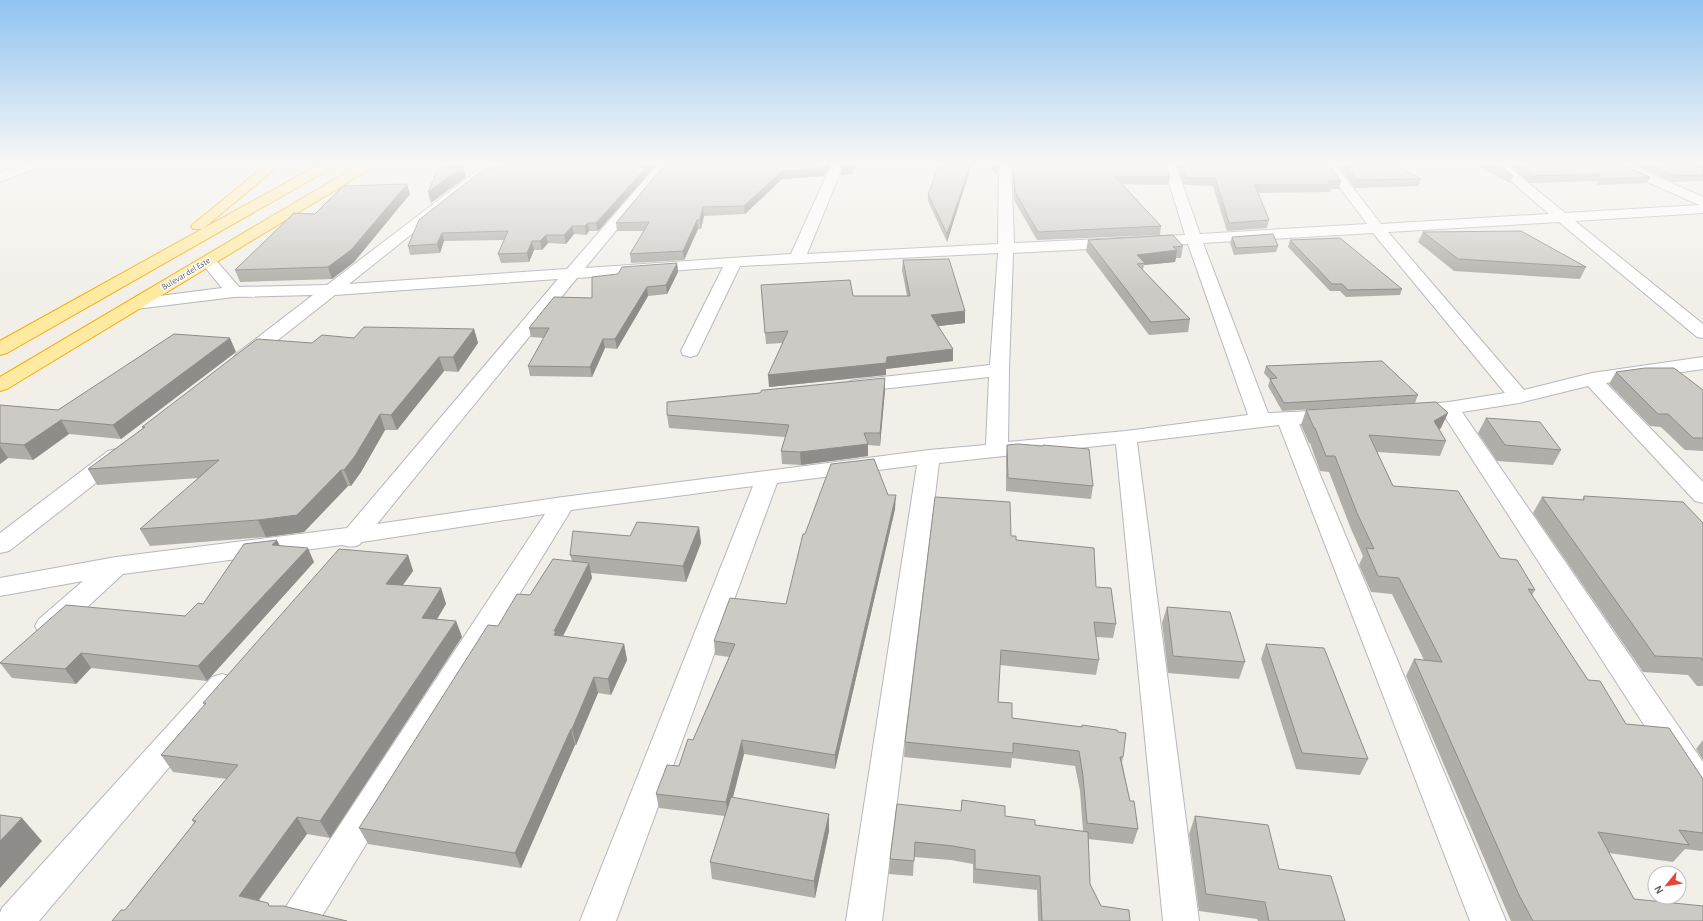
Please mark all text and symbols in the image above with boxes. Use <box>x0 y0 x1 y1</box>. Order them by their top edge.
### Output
street label: Bulevar del Este <box>160 256 212 292</box>
north arrow <box>1647 865 1687 905</box>
text: N <box>1652 884 1665 896</box>

